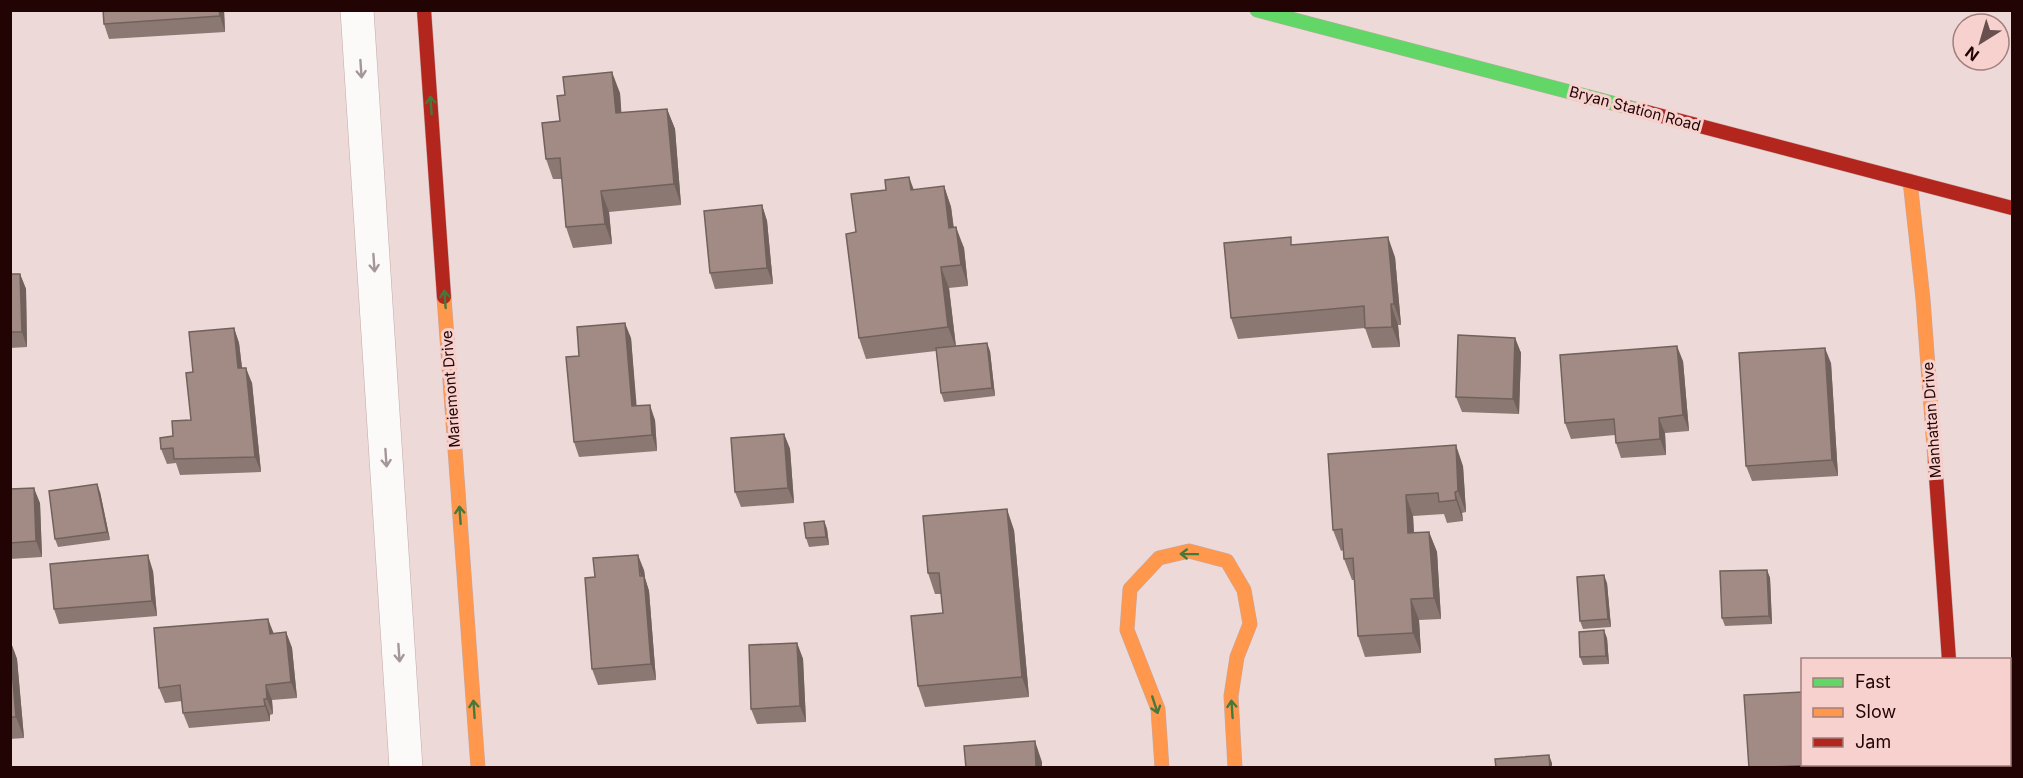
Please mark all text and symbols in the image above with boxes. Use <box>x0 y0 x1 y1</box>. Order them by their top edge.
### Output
north arrow <box>1951 12 2011 72</box>
text: N <box>1961 42 1983 66</box>
one-way arrow <box>356 58 367 78</box>
street label: Bryan Station Road <box>1567 82 1703 135</box>
one-way arrow <box>425 95 436 115</box>
one-way arrow <box>368 253 379 273</box>
one-way arrow <box>439 290 450 310</box>
street label: Mariemont Drive <box>437 330 464 448</box>
street label: Manhattan Drive <box>1918 361 1945 479</box>
one-way arrow <box>381 448 392 468</box>
one-way arrow <box>454 505 465 525</box>
one-way arrow <box>1180 548 1199 560</box>
one-way arrow <box>393 642 404 662</box>
legend <box>1801 658 2011 766</box>
text: Fast <box>1855 671 1891 692</box>
one-way arrow <box>1150 696 1161 715</box>
one-way arrow <box>468 700 479 720</box>
one-way arrow <box>1226 700 1237 720</box>
text: Slow <box>1855 701 1896 722</box>
text: Jam <box>1855 731 1891 752</box>

